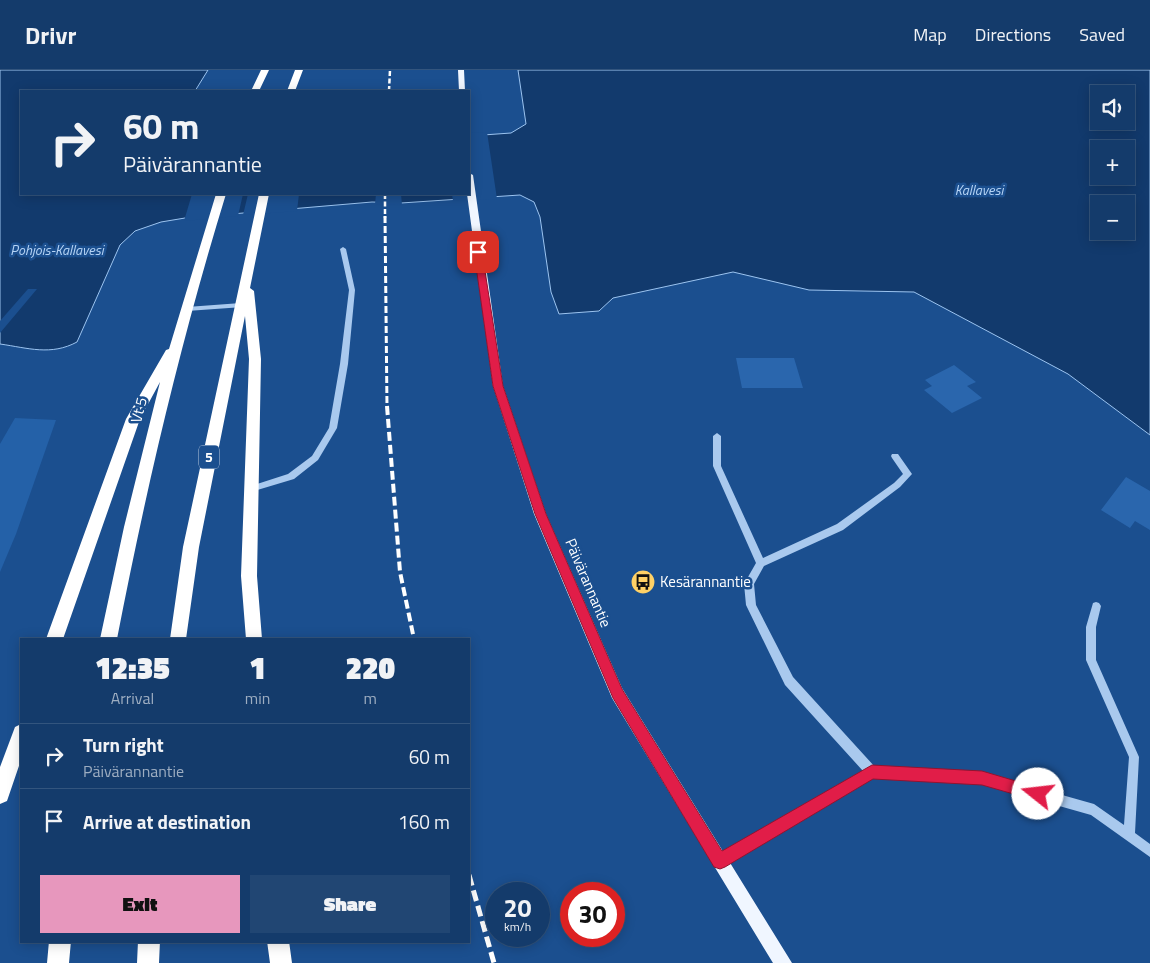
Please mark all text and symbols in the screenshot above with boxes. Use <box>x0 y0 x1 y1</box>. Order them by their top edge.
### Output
text: Drivr <box>25 17 76 53</box>
text: Map <box>913 21 947 48</box>
text: Directions <box>975 21 1051 48</box>
text: Saved <box>1079 21 1125 48</box>
map controls <box>1090 85 1135 240</box>
button: sound <box>1090 85 1135 130</box>
text: 60 m <box>123 99 199 153</box>
icon: right <box>40 110 105 175</box>
button: + <box>1090 140 1135 185</box>
text: Päivärannantie <box>123 147 262 181</box>
water label: Kallavesi <box>955 179 1005 200</box>
button: − <box>1090 195 1135 240</box>
pin <box>457 231 499 273</box>
icon: arrive <box>464 238 492 266</box>
water label: Pohjois-Kallavesi <box>10 239 106 260</box>
street label: Vt 5 <box>124 395 153 425</box>
road number: 5 <box>199 446 219 468</box>
street label: Päivärannantie <box>559 535 618 631</box>
bus stop icon: Kesärannantie <box>630 569 656 595</box>
place label: Kesärannantie <box>660 570 751 593</box>
text: 12:35 <box>95 645 170 691</box>
text: 1 <box>249 645 266 691</box>
text: 220 <box>345 645 395 691</box>
text: Arrival <box>111 686 154 710</box>
text: min <box>245 686 270 710</box>
text: m <box>363 686 377 710</box>
text: Turn right <box>83 730 164 759</box>
icon: right <box>40 742 68 770</box>
text: 60 m <box>409 742 450 771</box>
text: Päivärannantie <box>83 759 184 783</box>
position arrow <box>1011 767 1063 819</box>
icon: arrive <box>40 807 68 835</box>
text: Arrive at destination <box>83 807 251 836</box>
text: 160 m <box>398 807 450 836</box>
button: Exit <box>40 875 240 933</box>
button: Share <box>250 875 450 933</box>
speed limit sign: 30 <box>560 882 625 947</box>
text: 20 <box>503 889 532 927</box>
text: km/h <box>504 917 531 936</box>

